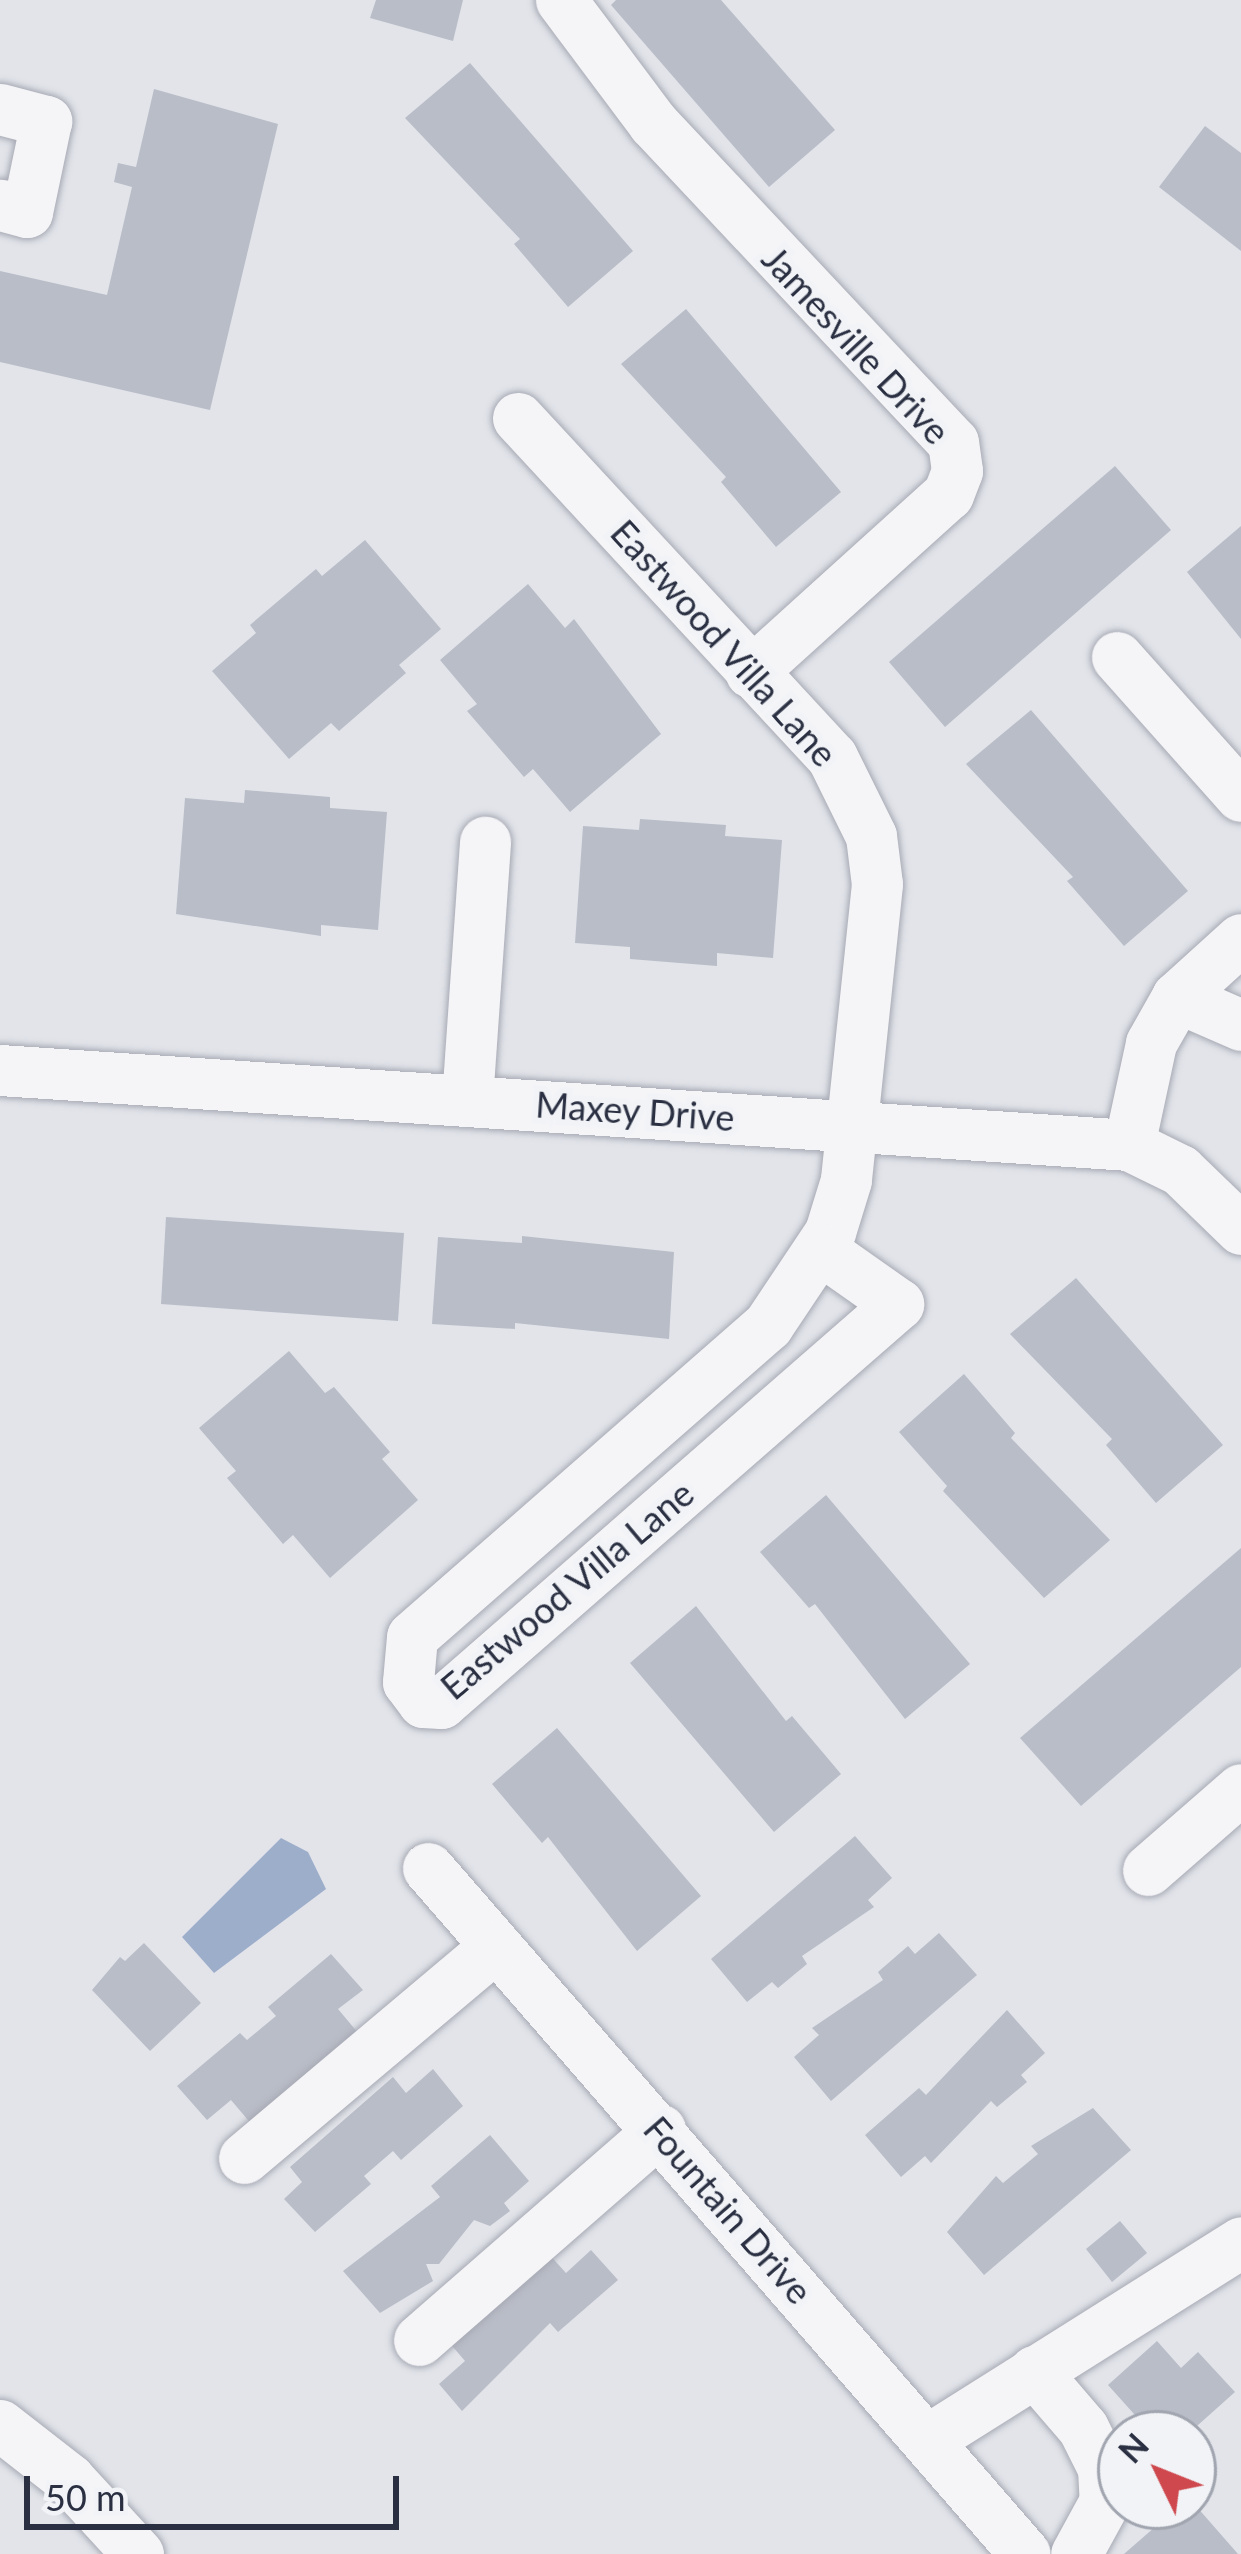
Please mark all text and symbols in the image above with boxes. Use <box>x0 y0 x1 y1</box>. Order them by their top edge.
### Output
street label: Jamesville Drive <box>753 237 959 453</box>
street label: Eastwood Villa Lane <box>602 510 846 776</box>
street label: Maxey Drive <box>534 1082 736 1140</box>
street label: Eastwood Villa Lane <box>431 1471 703 1709</box>
street label: Fountain Drive <box>635 2108 821 2312</box>
north arrow <box>1097 2410 1217 2530</box>
text: N <box>1110 2425 1156 2470</box>
scale bar <box>30 2452 405 2526</box>
text: 50 m <box>45 2475 126 2519</box>

